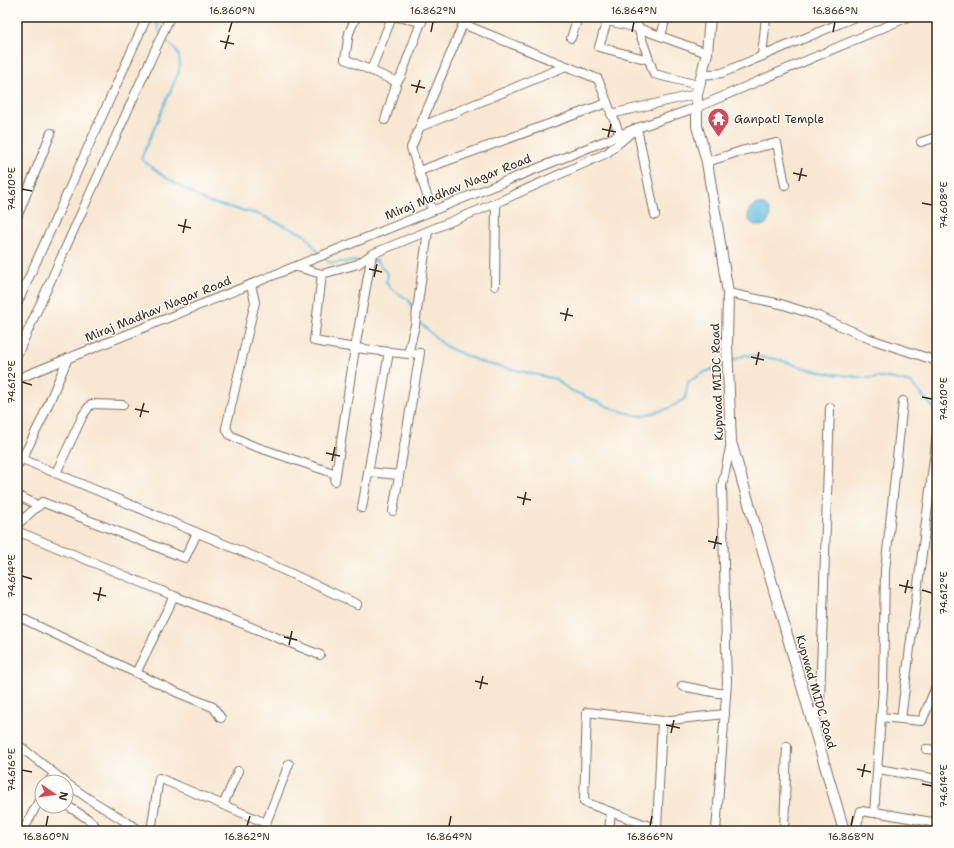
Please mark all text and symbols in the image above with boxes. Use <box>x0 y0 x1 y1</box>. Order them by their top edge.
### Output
text: 16.860°N <box>209 4 255 17</box>
text: 16.862°N <box>410 4 456 17</box>
text: 16.864°N <box>611 4 657 17</box>
text: 16.866°N <box>812 4 858 17</box>
temple icon: Ganpati Temple <box>706 106 732 139</box>
place label: Ganpati Temple <box>734 111 825 127</box>
street label: Miraj Madhav Nagar Road <box>382 150 534 224</box>
text: 74.610°E <box>5 167 18 211</box>
text: 74.608°E <box>937 181 950 229</box>
street label: Miraj Madhav Nagar Road <box>82 272 234 346</box>
street label: Kupwad MIDC Road <box>707 323 727 441</box>
text: 74.612°E <box>5 360 18 404</box>
text: 74.610°E <box>937 377 950 421</box>
text: 74.614°E <box>5 554 18 598</box>
text: 74.612°E <box>937 571 950 615</box>
street label: Kupwad MIDC Road <box>792 633 840 751</box>
text: 74.616°E <box>5 748 18 792</box>
text: 74.614°E <box>937 764 950 808</box>
north arrow <box>34 774 74 814</box>
text: N <box>55 790 72 802</box>
text: 16.860°N <box>23 830 69 843</box>
text: 16.862°N <box>224 830 270 843</box>
text: 16.864°N <box>426 830 472 843</box>
text: 16.866°N <box>627 830 673 843</box>
text: 16.868°N <box>828 830 874 843</box>

